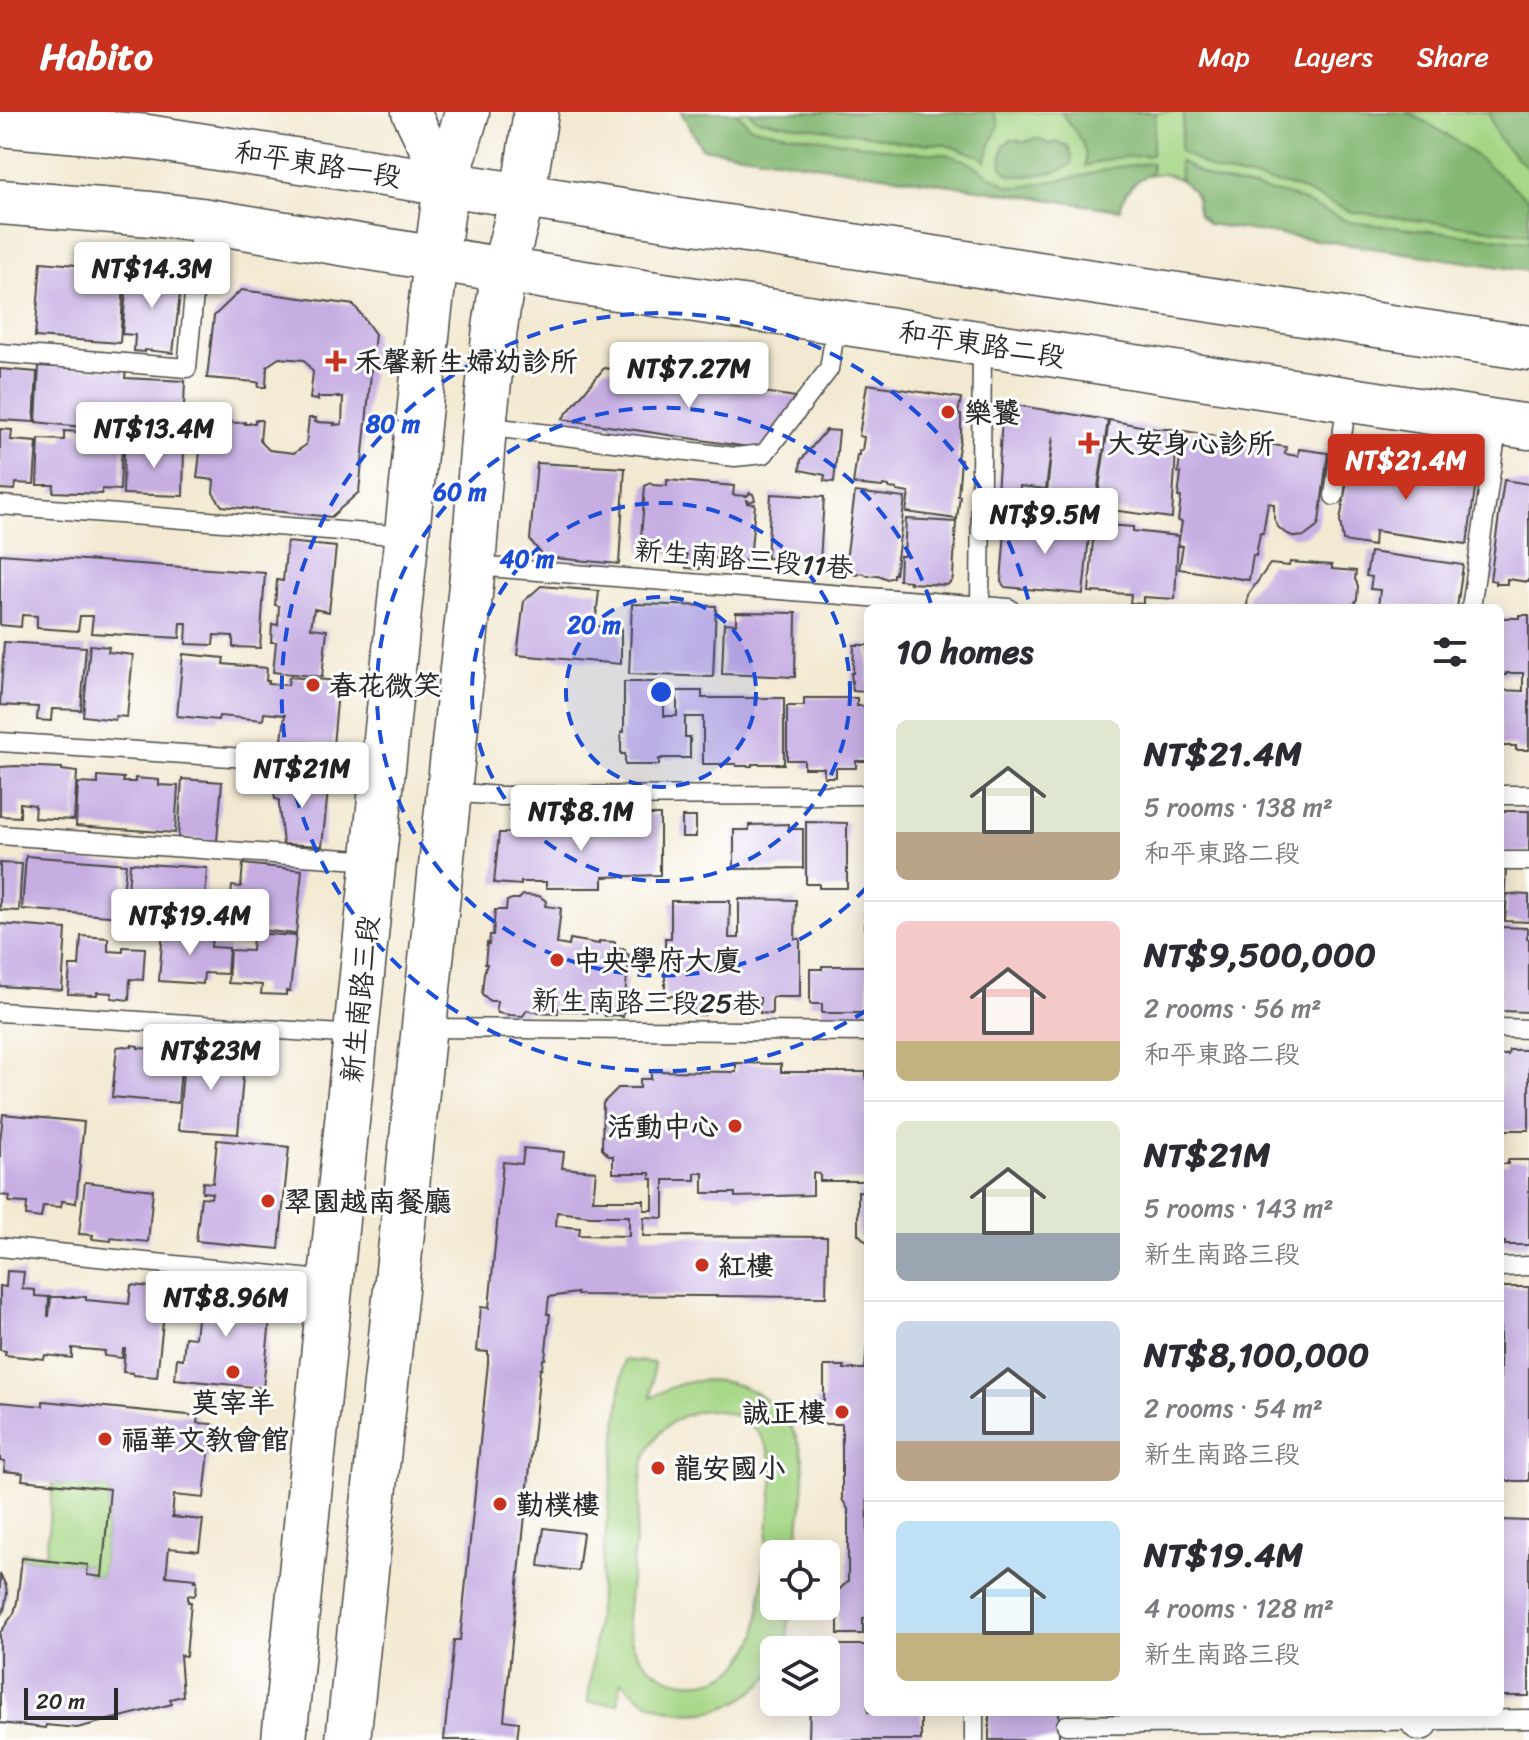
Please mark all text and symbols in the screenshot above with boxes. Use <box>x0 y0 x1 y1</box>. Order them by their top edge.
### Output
text: Habito <box>40 23 153 90</box>
text: Map <box>1198 32 1250 81</box>
text: Layers <box>1294 32 1373 81</box>
text: Share <box>1417 32 1489 81</box>
street label: 和平東路一段 <box>231 127 405 201</box>
pin: NT$14.3M <box>69 242 235 310</box>
text: NT$14.3M <box>92 245 212 291</box>
street label: 和平東路二段 <box>895 307 1069 381</box>
place label: 禾馨新生婦幼診所 <box>354 337 578 386</box>
pin: NT$7.27M <box>606 342 772 410</box>
text: NT$7.27M <box>628 345 750 391</box>
marker: 禾馨新生婦幼診所 <box>325 350 347 372</box>
place label: 樂饕 <box>964 388 1021 437</box>
pin: NT$13.4M <box>71 402 237 470</box>
text: 80 m <box>365 403 421 445</box>
marker: 樂饕 <box>939 403 957 421</box>
text: NT$13.4M <box>94 405 214 451</box>
place label: 大安身心診所 <box>1107 419 1275 468</box>
marker: 大安身心診所 <box>1078 432 1100 454</box>
pin: NT$21.4M <box>1323 434 1489 502</box>
text: NT$21.4M <box>1346 437 1466 483</box>
text: 60 m <box>432 471 487 513</box>
pin: NT$9.5M <box>971 488 1119 556</box>
text: NT$9.5M <box>990 491 1100 537</box>
street label: 新生南路三段11巷 <box>632 525 857 593</box>
text: 40 m <box>500 538 555 580</box>
text: 20 m <box>566 604 621 646</box>
text: 10 homes <box>896 622 1034 682</box>
icon: filters <box>1428 630 1472 674</box>
place label: 春花微笑 <box>329 661 441 710</box>
marker: 春花微笑 <box>304 676 322 694</box>
centre of rings <box>647 678 675 706</box>
text: NT$21.4M <box>1144 724 1302 784</box>
pin: NT$21M <box>237 742 367 810</box>
text: NT$21M <box>254 745 350 791</box>
icon: home <box>960 752 1056 848</box>
text: 5 rooms · 138 m² <box>1144 784 1333 830</box>
pin: NT$8.1M <box>507 785 655 853</box>
text: NT$8.1M <box>528 788 634 834</box>
text: 和平東路二段 <box>1144 830 1300 876</box>
pin: NT$19.4M <box>107 889 273 957</box>
text: NT$19.4M <box>129 892 251 938</box>
street label: 新生南路三段 <box>327 913 393 1085</box>
text: NT$9,500,000 <box>1144 925 1376 985</box>
place label: 中央學府大廈 <box>573 936 741 985</box>
marker: 中央學府大廈 <box>548 951 566 969</box>
icon: home <box>960 953 1056 1049</box>
street label: 新生南路三段25巷 <box>531 976 762 1029</box>
text: 2 rooms · 56 m² <box>1144 985 1322 1031</box>
pin: NT$23M <box>146 1024 276 1092</box>
text: NT$23M <box>161 1027 261 1073</box>
text: 和平東路二段 <box>1144 1031 1300 1077</box>
place label: 活動中心 <box>607 1102 719 1151</box>
marker: 活動中心 <box>726 1117 744 1135</box>
text: NT$21M <box>1144 1125 1270 1185</box>
icon: home <box>960 1153 1056 1249</box>
place label: 翠園越南餐廳 <box>284 1177 452 1226</box>
text: 5 rooms · 143 m² <box>1144 1185 1333 1231</box>
marker: 翠園越南餐廳 <box>259 1192 277 1210</box>
text: 新生南路三段 <box>1144 1231 1300 1277</box>
place label: 紅樓 <box>718 1241 774 1290</box>
marker: 紅樓 <box>693 1256 711 1274</box>
pin: NT$8.96M <box>143 1271 309 1339</box>
text: NT$8.96M <box>164 1274 288 1320</box>
text: NT$8,100,000 <box>1144 1325 1369 1385</box>
icon: home <box>960 1353 1056 1449</box>
marker: 莫宰羊 <box>224 1363 242 1381</box>
place label: 莫宰羊 <box>191 1378 275 1427</box>
text: 2 rooms · 54 m² <box>1144 1385 1323 1431</box>
place label: 誠正樓 <box>742 1388 826 1437</box>
marker: 誠正樓 <box>833 1403 851 1421</box>
place label: 福華文教會館 <box>121 1415 289 1464</box>
marker: 福華文教會館 <box>96 1430 114 1448</box>
text: 新生南路三段 <box>1144 1431 1300 1477</box>
place label: 龍安國小 <box>674 1444 786 1493</box>
marker: 龍安國小 <box>649 1459 667 1477</box>
place label: 勤樸樓 <box>516 1480 600 1529</box>
marker: 勤樸樓 <box>491 1495 509 1513</box>
text: NT$19.4M <box>1144 1525 1303 1585</box>
map controls <box>760 1540 840 1716</box>
button: locate <box>760 1540 840 1620</box>
icon: home <box>960 1553 1056 1649</box>
text: 4 rooms · 128 m² <box>1144 1585 1334 1631</box>
text: 新生南路三段 <box>1144 1631 1300 1677</box>
button: layers <box>760 1636 840 1716</box>
text: 20 m <box>36 1682 85 1721</box>
scale bar <box>24 1684 118 1720</box>

